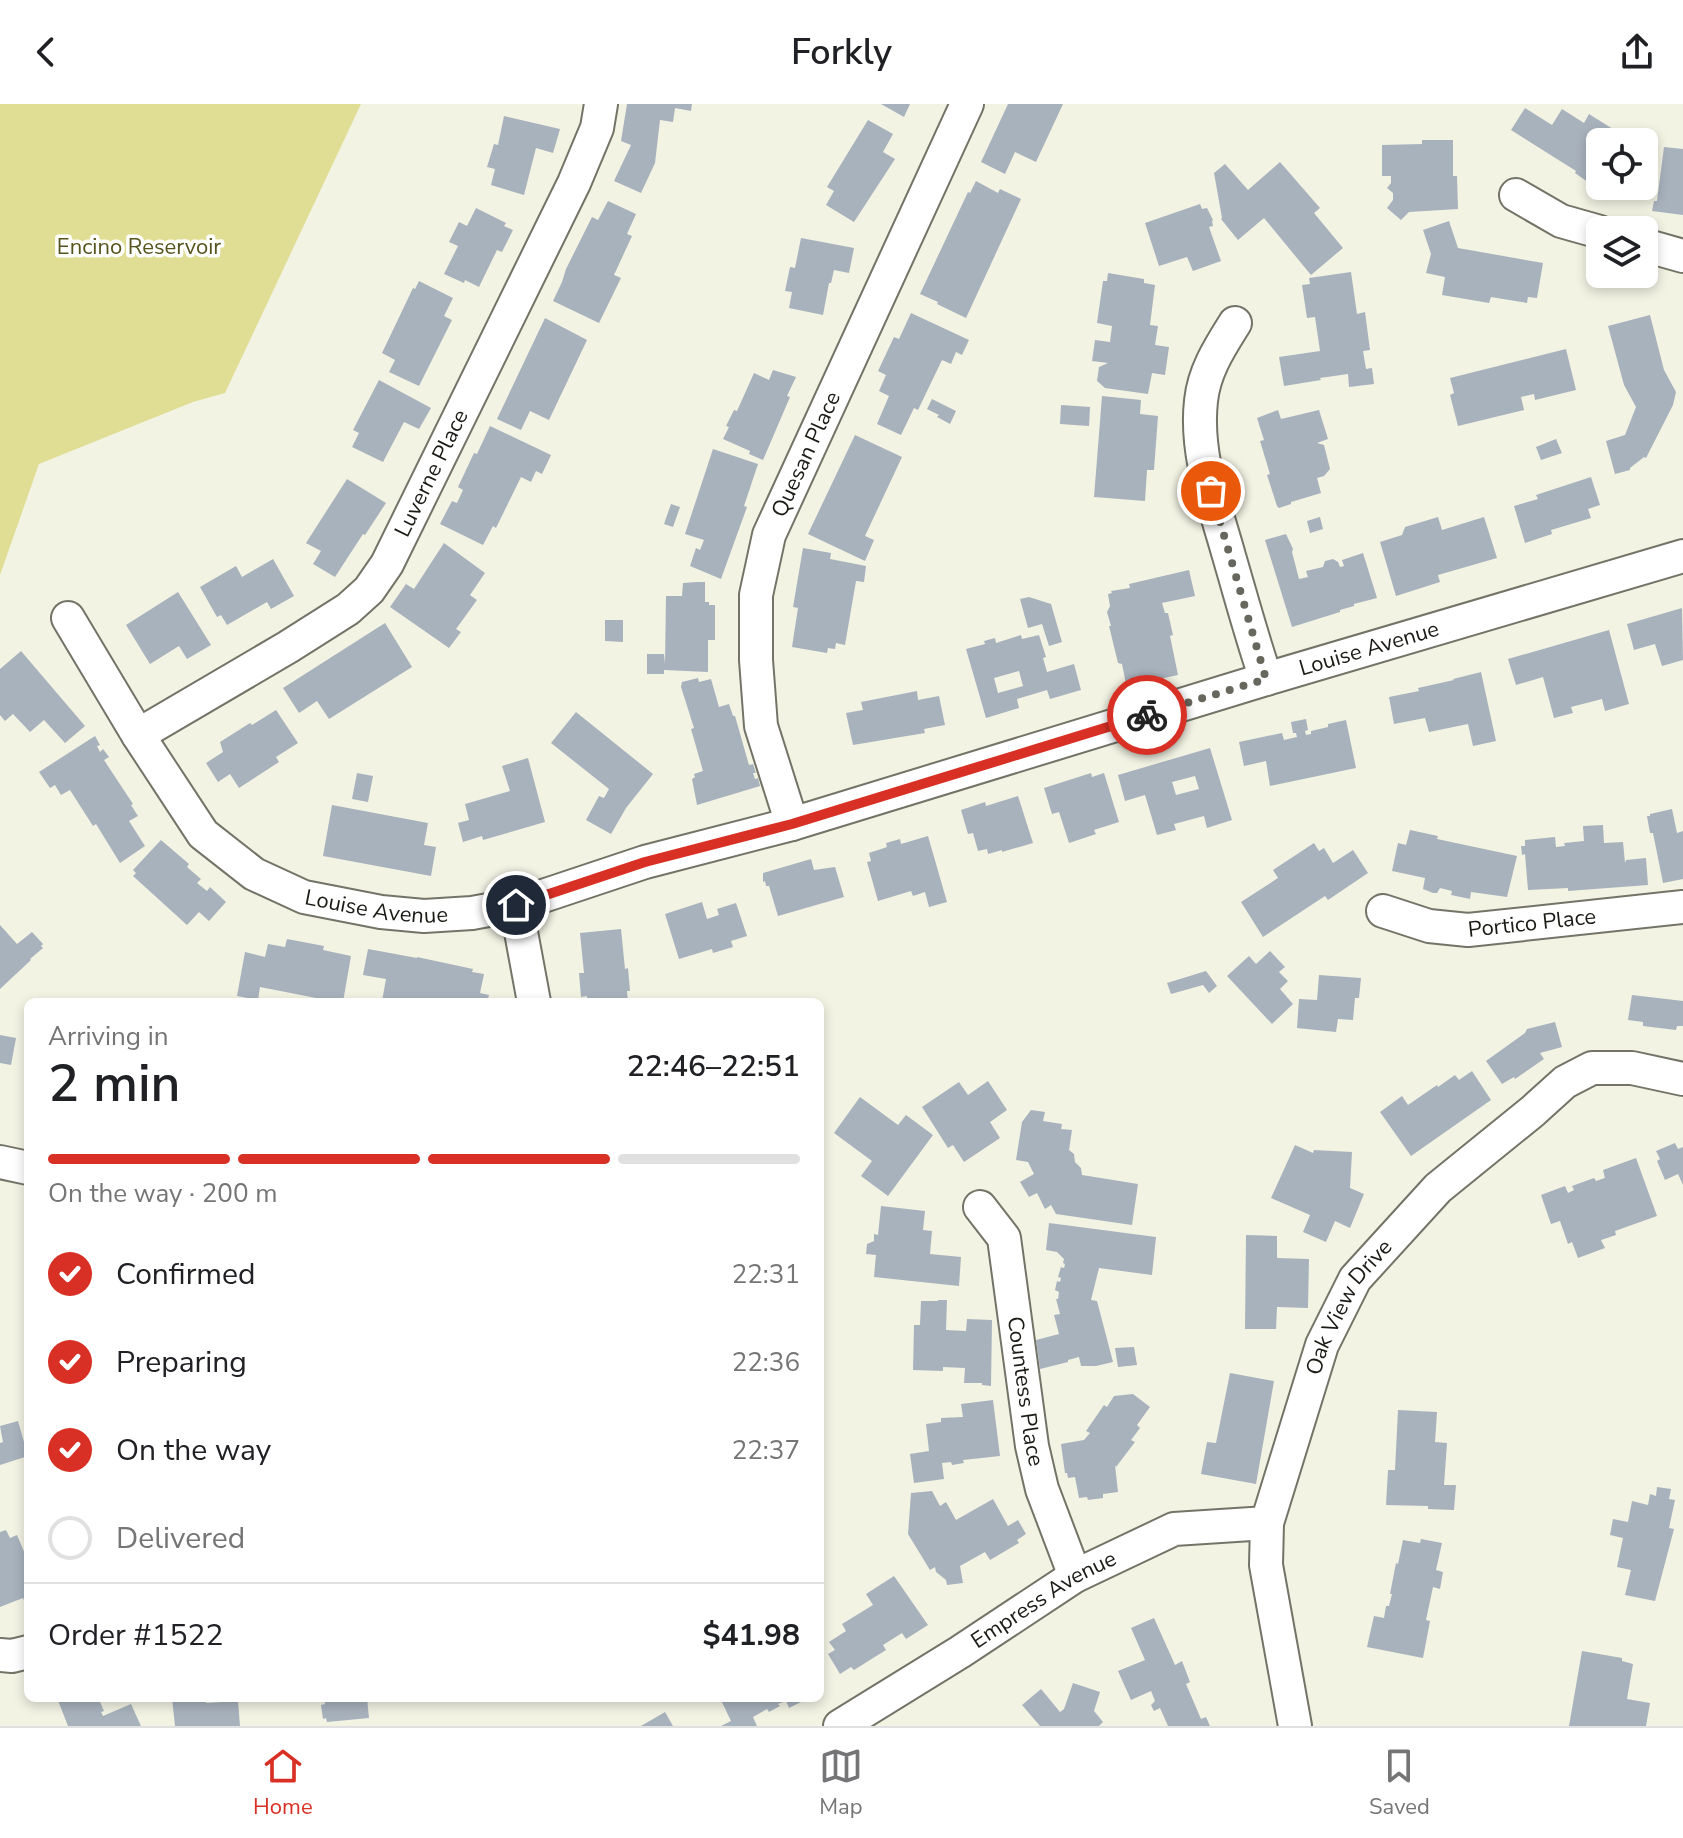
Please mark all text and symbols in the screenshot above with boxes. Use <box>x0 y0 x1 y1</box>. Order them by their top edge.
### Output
text: Forkly <box>791 28 892 77</box>
icon: back <box>24 30 68 74</box>
icon: share <box>1615 30 1659 74</box>
map controls <box>1586 128 1658 288</box>
button: locate <box>1586 128 1658 200</box>
button: layers <box>1586 216 1658 288</box>
park label: Encino Reservoir <box>57 232 221 262</box>
street label: Quesan Place <box>764 387 848 522</box>
street label: Luverne Place <box>388 404 476 542</box>
pin <box>1177 457 1245 525</box>
icon: bag <box>1189 469 1233 513</box>
street label: Louise Avenue <box>1296 614 1443 683</box>
courier <box>1107 675 1187 755</box>
icon: bike <box>1125 693 1169 737</box>
pin <box>482 871 550 939</box>
street label: Louise Avenue <box>302 882 449 931</box>
icon: home <box>494 883 538 927</box>
street label: Portico Place <box>1467 901 1598 945</box>
text: Arriving in <box>48 1019 169 1054</box>
text: 22:46–22:51 <box>627 1046 800 1087</box>
text: 2 min <box>48 1048 181 1119</box>
text: On the way · 200 m <box>48 1176 277 1211</box>
street label: Oak View Drive <box>1299 1233 1399 1379</box>
icon: check <box>48 1252 92 1296</box>
text: Confirmed <box>116 1254 256 1295</box>
text: 22:31 <box>732 1257 800 1292</box>
street label: Countess Place <box>1000 1315 1051 1469</box>
icon: check <box>48 1340 92 1384</box>
text: Preparing <box>116 1342 247 1383</box>
text: 22:36 <box>732 1345 800 1380</box>
icon: check <box>48 1428 92 1472</box>
text: On the way <box>116 1430 271 1471</box>
text: 22:37 <box>732 1433 800 1468</box>
text: Delivered <box>116 1518 245 1559</box>
street label: Empress Avenue <box>965 1544 1121 1656</box>
text: Order #1522 <box>48 1615 223 1656</box>
text: $41.98 <box>703 1615 800 1656</box>
tab: Home <box>253 1744 313 1822</box>
tab: Map <box>819 1744 863 1822</box>
tab: Saved <box>1369 1744 1430 1822</box>

